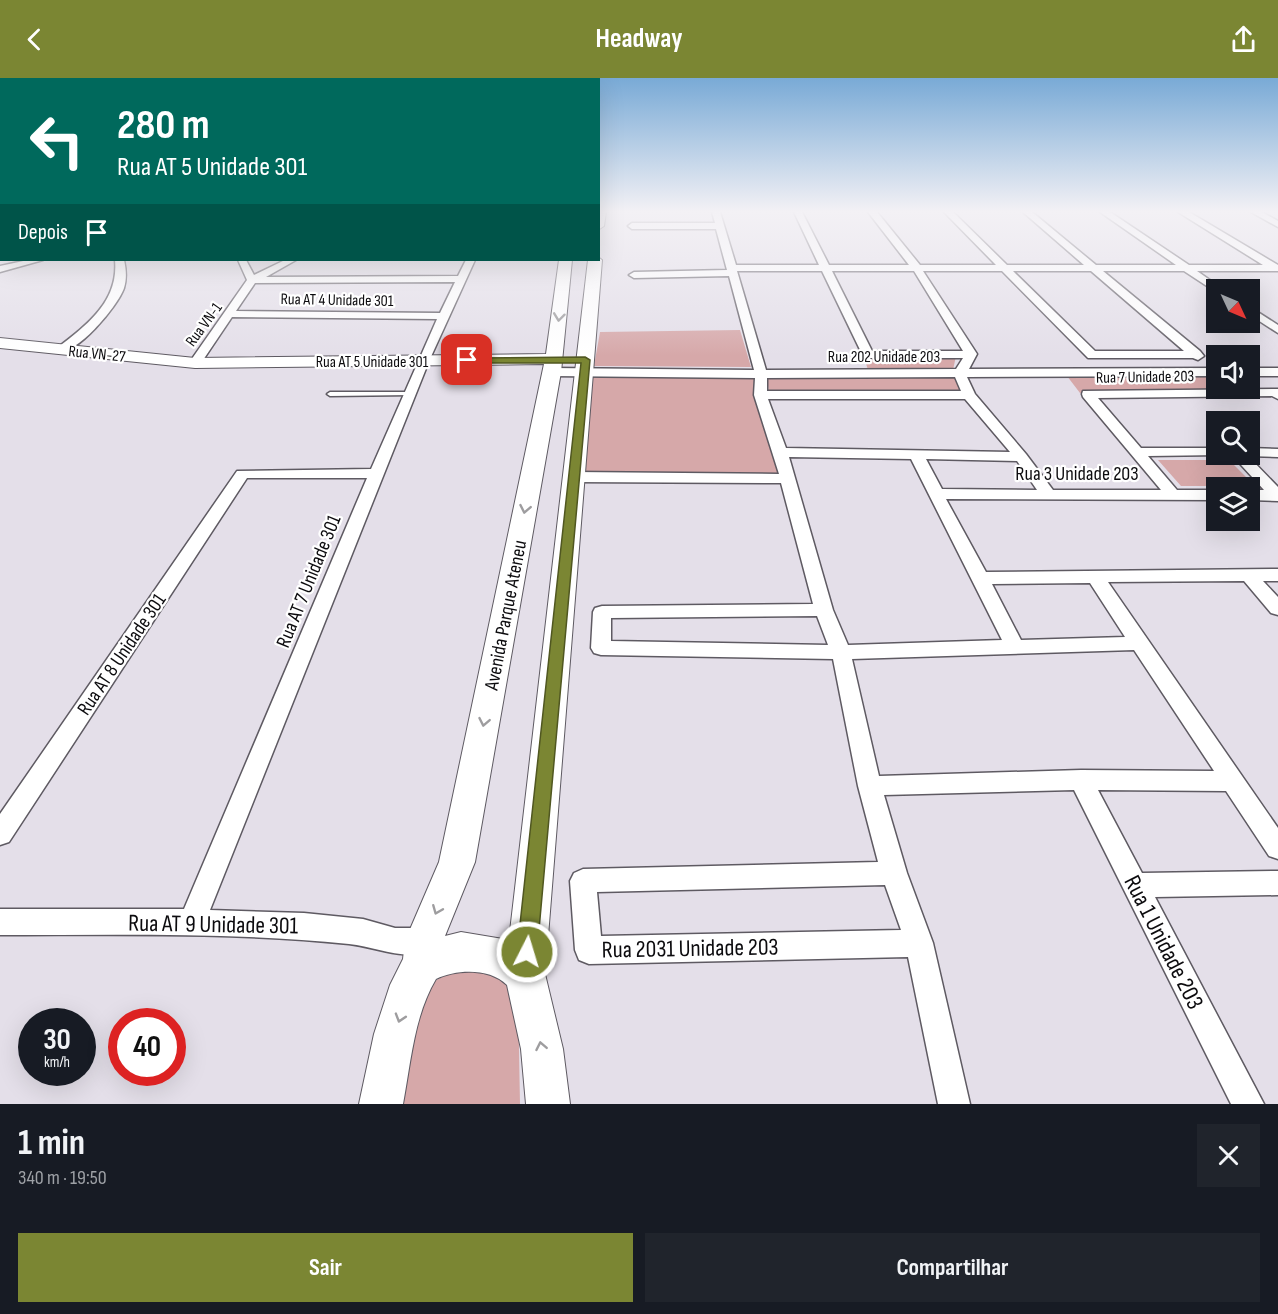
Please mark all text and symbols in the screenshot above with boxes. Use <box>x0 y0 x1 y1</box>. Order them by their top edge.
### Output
icon: back <box>18 23 51 56</box>
text: Headway <box>596 23 682 55</box>
icon: share <box>1227 23 1260 56</box>
text: 280 m <box>117 100 210 151</box>
icon: left <box>18 102 96 180</box>
text: Rua AT 5 Unidade 301 <box>117 151 307 183</box>
icon: arrive <box>80 216 113 249</box>
text: Depois <box>18 219 68 246</box>
north arrow <box>1206 279 1260 333</box>
map controls <box>1206 279 1260 531</box>
street label: Rua AT 4 Unidade 301 <box>280 290 394 311</box>
street label: Rua VN-1 <box>182 299 227 351</box>
one-way arrow <box>553 313 565 322</box>
pin <box>441 334 492 385</box>
street label: Rua VN-27 <box>67 342 127 367</box>
icon: arrive <box>450 343 483 376</box>
button: sound <box>1206 345 1260 399</box>
street label: Rua 202 Unidade 203 <box>828 348 940 367</box>
street label: Rua AT 5 Unidade 301 <box>316 353 429 372</box>
street label: Rua 7 Unidade 203 <box>1096 367 1194 388</box>
button: search <box>1206 411 1260 465</box>
street label: Rua 3 Unidade 203 <box>1015 462 1139 486</box>
button: layers <box>1206 477 1260 531</box>
one-way arrow <box>519 504 532 514</box>
street label: Rua AT 7 Unidade 301 <box>271 512 346 651</box>
street label: Avenida Parque Ateneu <box>479 538 532 693</box>
street label: Rua AT 8 Unidade 301 <box>72 589 171 720</box>
one-way arrow <box>478 716 491 726</box>
street label: Rua 1 Unidade 203 <box>1117 870 1210 1014</box>
one-way arrow <box>432 904 444 915</box>
street label: Rua AT 9 Unidade 301 <box>128 909 299 940</box>
position arrow <box>495 920 559 984</box>
street label: Rua 2031 Unidade 203 <box>601 932 779 965</box>
speed limit sign: 40 <box>108 1008 186 1086</box>
one-way arrow <box>395 1012 407 1023</box>
text: 30 <box>43 1022 71 1058</box>
one-way arrow <box>535 1041 548 1051</box>
text: km/h <box>44 1053 70 1072</box>
text: 1 min <box>18 1122 85 1165</box>
button: close <box>1197 1124 1260 1187</box>
text: 340 m · 19:50 <box>18 1166 107 1190</box>
button: Sair <box>18 1233 633 1302</box>
button: Compartilhar <box>645 1233 1260 1302</box>

